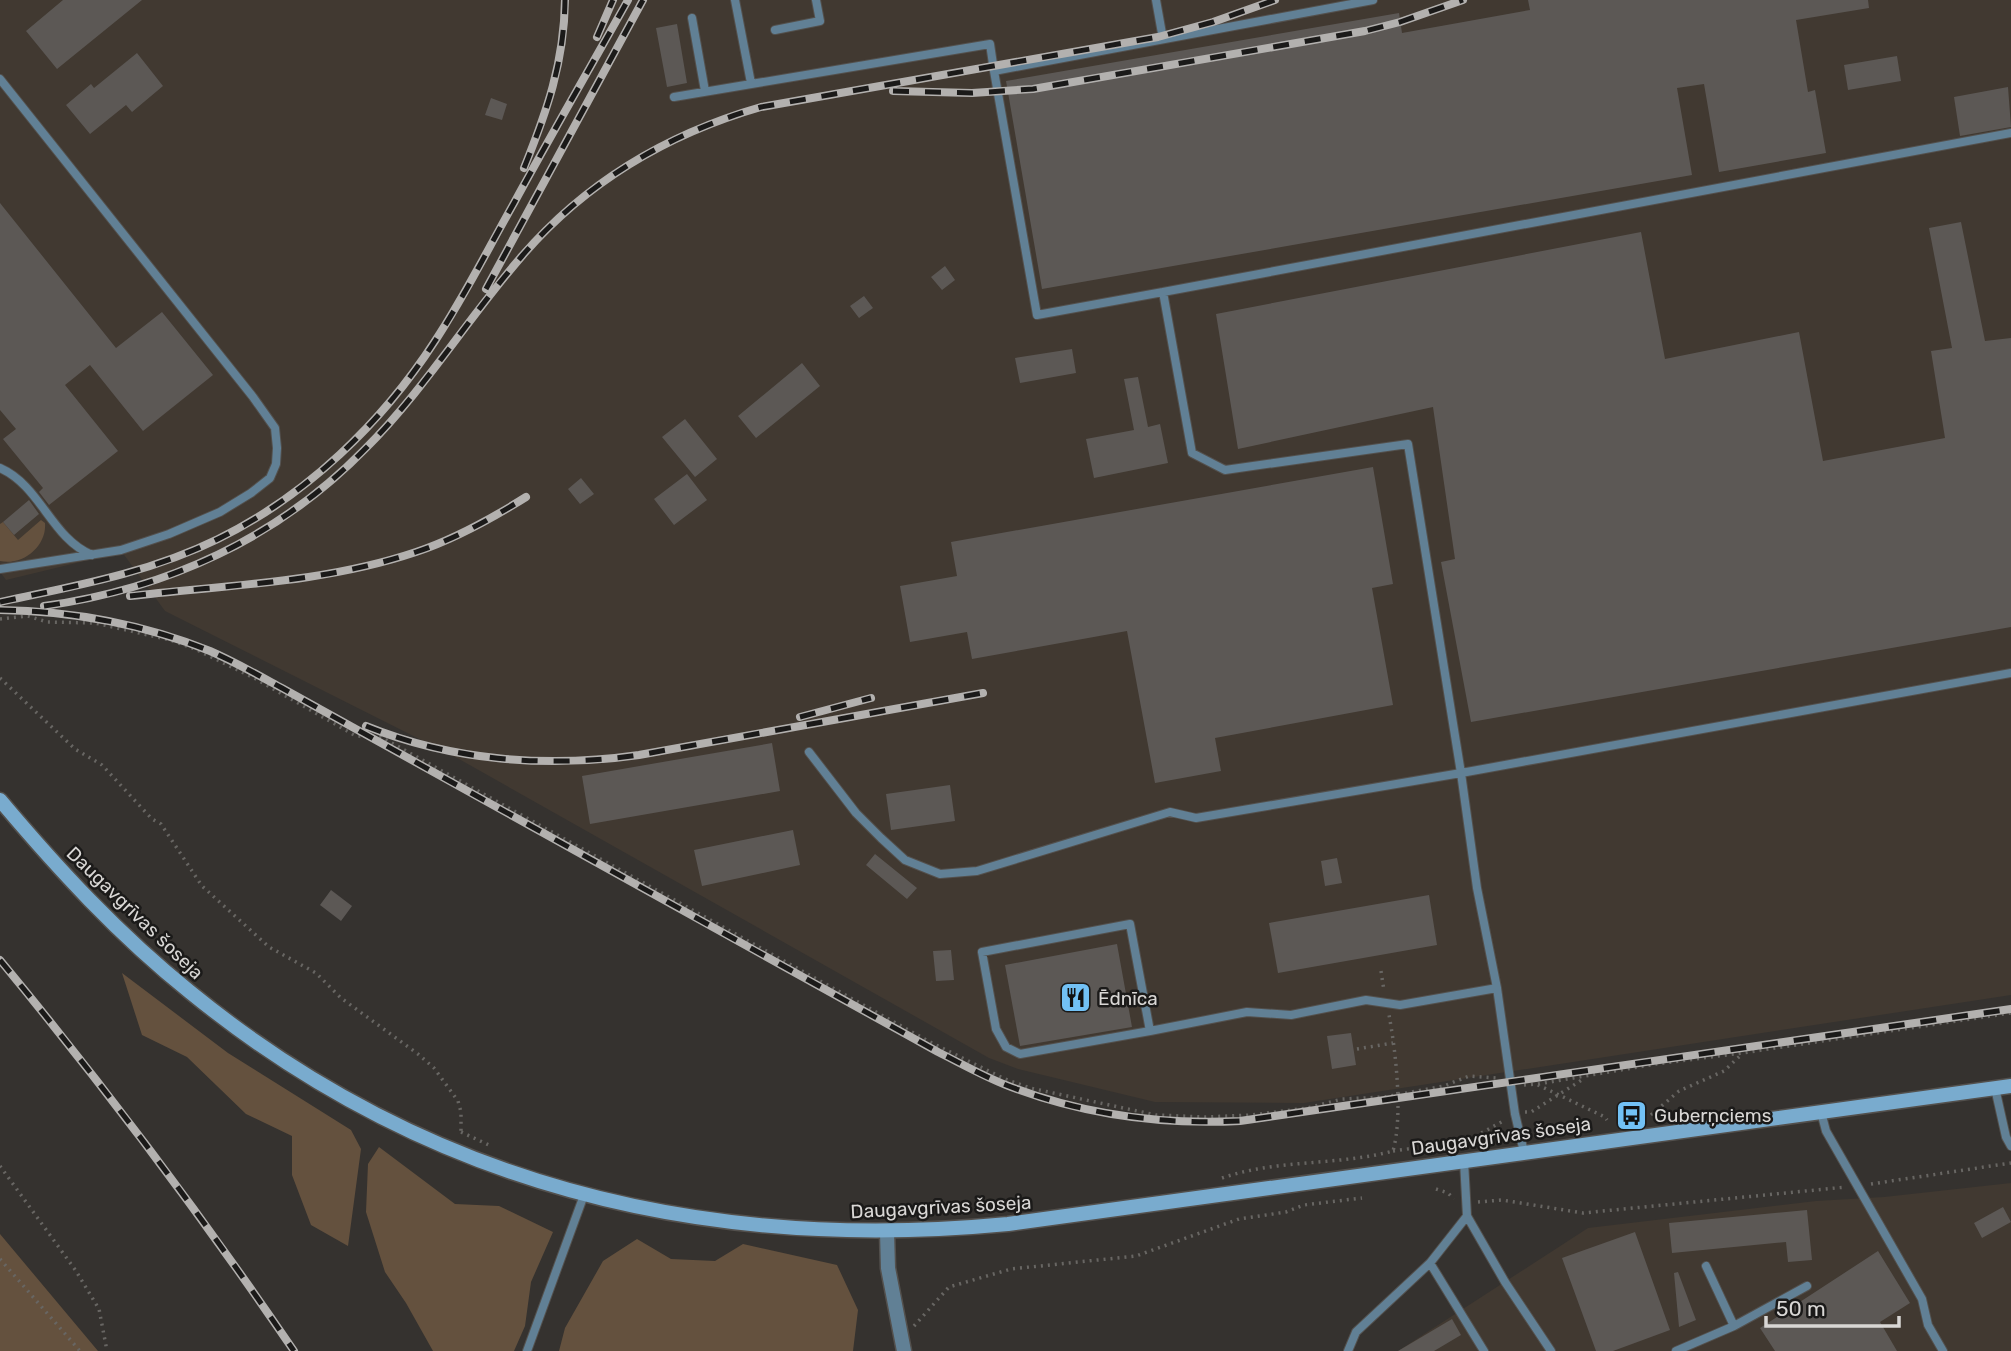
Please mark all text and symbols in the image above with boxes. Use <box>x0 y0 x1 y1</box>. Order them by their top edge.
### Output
street label: Daugavgrīvas šoseja <box>62 842 208 984</box>
restaurant icon: Ēdnīca <box>1058 981 1092 1015</box>
place label: Ēdnīca <box>1098 987 1158 1010</box>
bus stop icon: Guberņciems <box>1614 1098 1648 1132</box>
place label: Guberņciems <box>1654 1104 1771 1127</box>
street label: Daugavgrīvas šoseja <box>1410 1112 1592 1160</box>
street label: Daugavgrīvas šoseja <box>850 1191 1032 1223</box>
scale bar <box>1766 1284 1899 1328</box>
text: 50 m <box>1776 1296 1826 1321</box>

